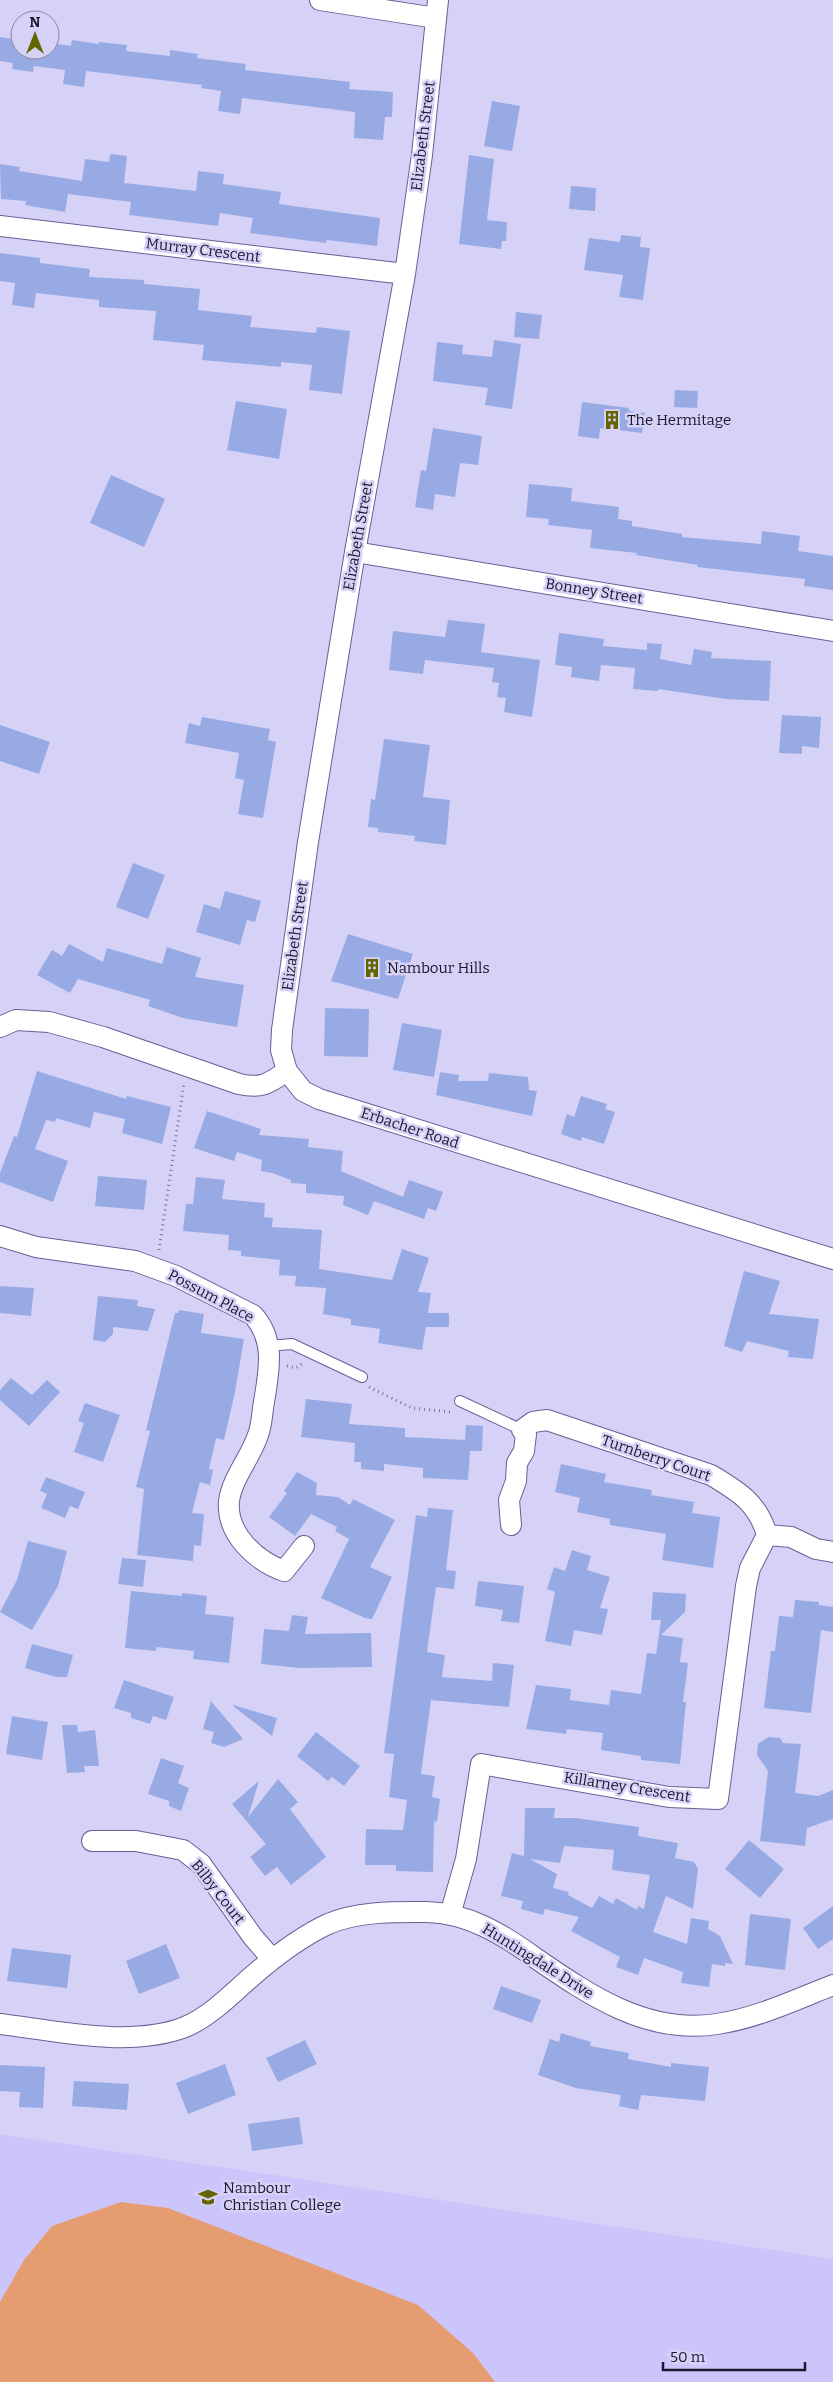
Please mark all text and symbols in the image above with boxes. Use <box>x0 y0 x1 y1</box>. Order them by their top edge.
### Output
north arrow <box>10 10 60 60</box>
text: N <box>30 14 41 31</box>
street label: Elizabeth Street <box>407 80 439 192</box>
street label: Murray Crescent <box>145 234 262 266</box>
building icon: The Hermitage <box>601 409 623 431</box>
place label: The Hermitage <box>627 411 731 429</box>
street label: Elizabeth Street <box>340 480 377 592</box>
street label: Bonney Street <box>544 574 645 608</box>
street label: Elizabeth Street <box>278 880 312 992</box>
building icon: Nambour Hills <box>361 957 383 979</box>
place label: Nambour Hills <box>387 959 490 977</box>
street label: Erbacher Road <box>359 1104 462 1152</box>
street label: Possum Place <box>165 1266 257 1326</box>
street label: Turnberry Court <box>599 1431 713 1485</box>
street label: Killarney Crescent <box>563 1768 692 1806</box>
street label: Bilby Court <box>187 1856 249 1928</box>
street label: Huntingdale Drive <box>479 1920 597 2002</box>
place label: Nambour Christian College <box>223 2179 341 2214</box>
school or university icon: Nambour Christian College <box>197 2186 219 2208</box>
scale bar <box>663 2340 806 2372</box>
text: 50 m <box>670 2348 706 2366</box>

